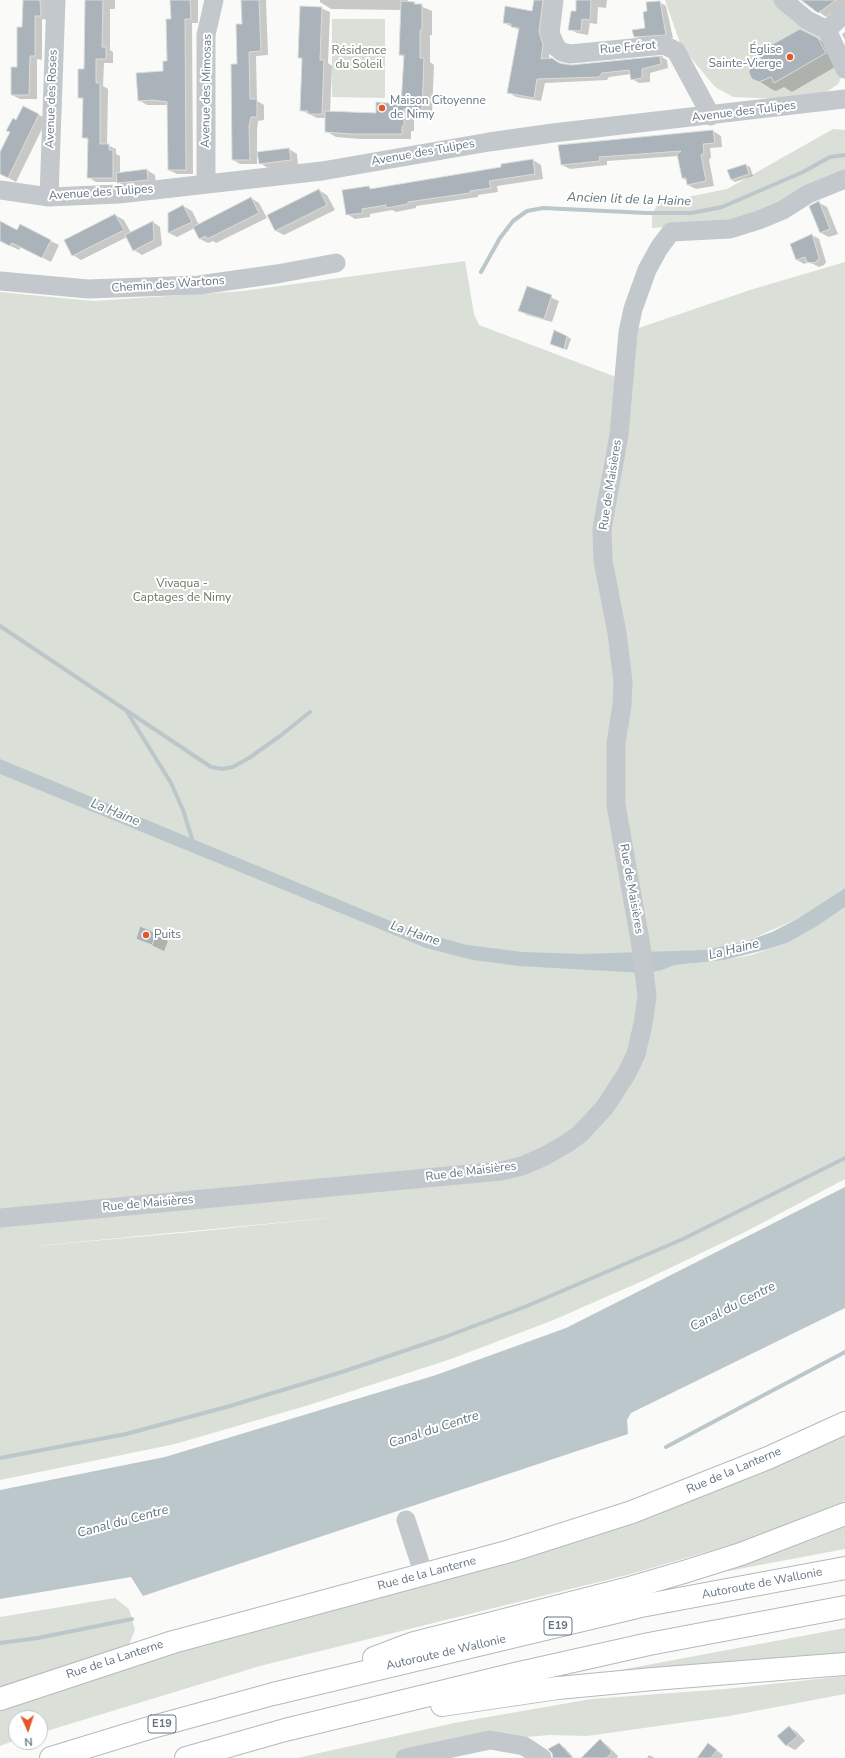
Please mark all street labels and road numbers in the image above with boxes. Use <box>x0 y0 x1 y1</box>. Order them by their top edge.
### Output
street label: Avenue des Mimosas <box>199 34 215 148</box>
street label: Rue Frérot <box>599 38 657 58</box>
street label: Avenue des Roses <box>43 49 61 149</box>
street label: Avenue des Tulipes <box>691 98 797 126</box>
street label: Avenue des Tulipes <box>370 137 476 169</box>
street label: Avenue des Tulipes <box>48 182 154 204</box>
street label: Chemin des Wartons <box>111 274 225 296</box>
street label: Rue de Maisières <box>597 439 625 531</box>
street label: Rue de Maisières <box>616 843 646 935</box>
street label: Rue de Maisières <box>425 1159 517 1185</box>
street label: Rue de Maisières <box>102 1193 194 1215</box>
street label: Rue de la Lanterne <box>685 1445 783 1497</box>
street label: Rue de la Lanterne <box>376 1554 478 1594</box>
street label: Autoroute de Wallonie <box>700 1565 824 1603</box>
road number: E19 <box>544 1617 572 1635</box>
street label: Autoroute de Wallonie <box>385 1632 507 1674</box>
street label: Rue de la Lanterne <box>65 1637 165 1683</box>
road number: E19 <box>148 1715 176 1733</box>

